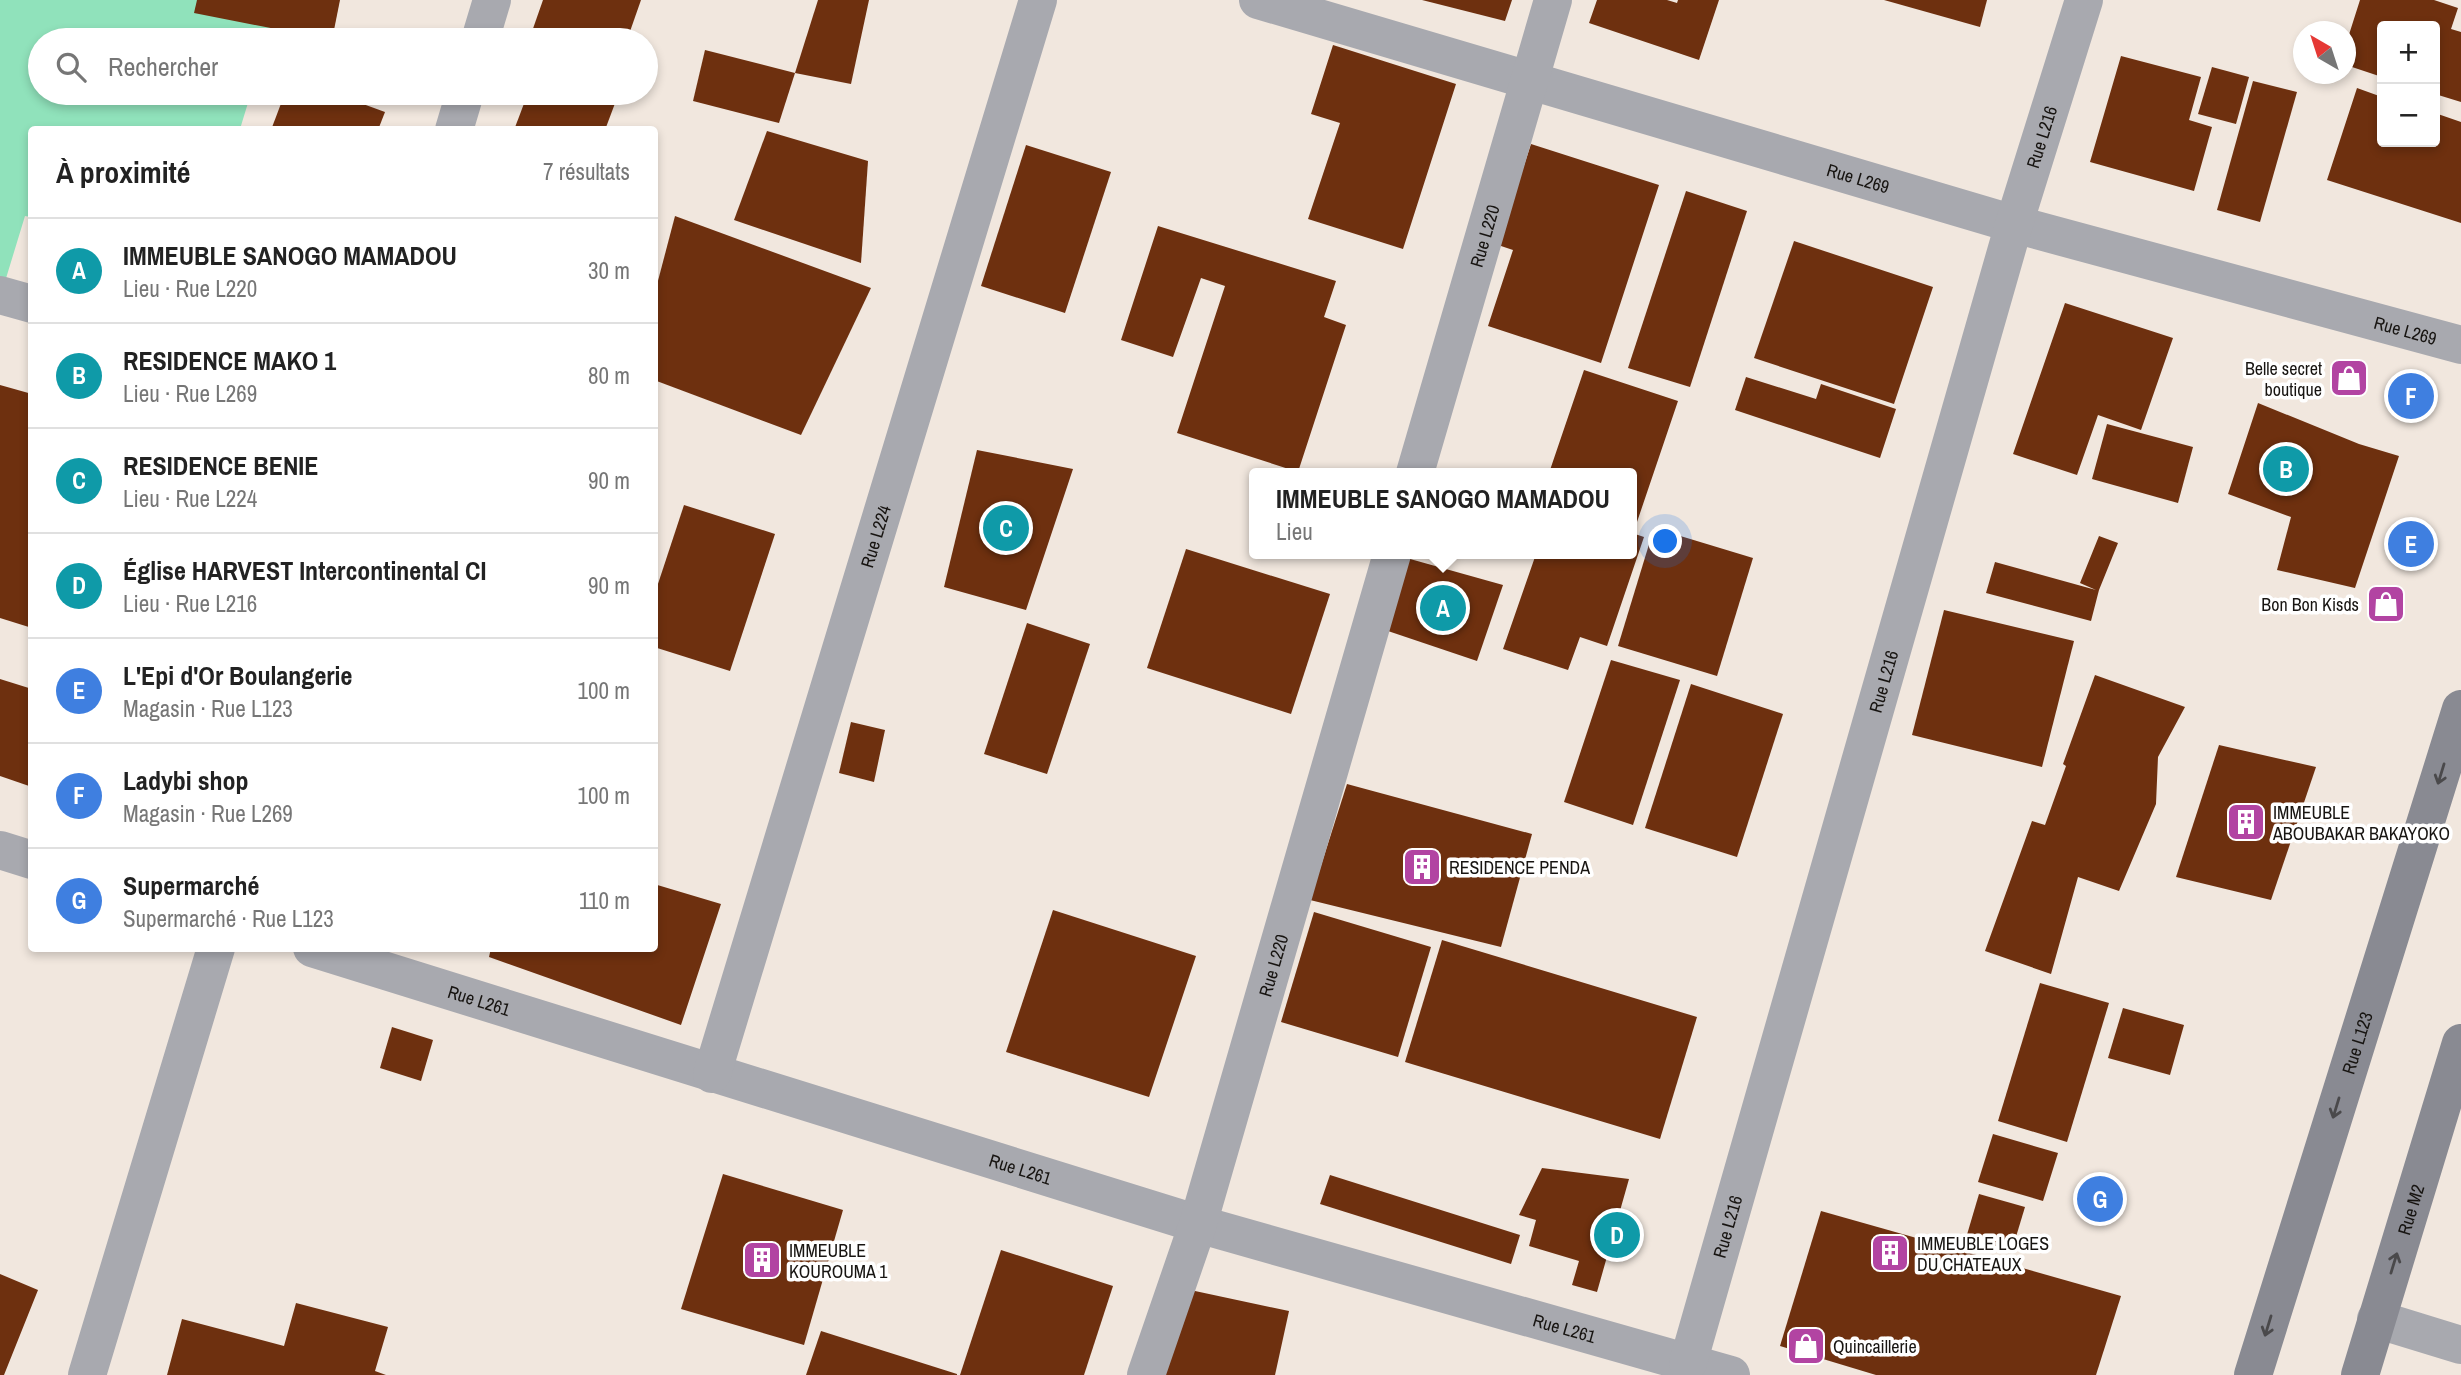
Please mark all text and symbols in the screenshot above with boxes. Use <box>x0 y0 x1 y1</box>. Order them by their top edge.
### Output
north arrow <box>2293 21 2356 84</box>
map controls <box>2377 21 2440 147</box>
button: + <box>2377 21 2440 84</box>
search box <box>28 28 658 105</box>
icon: search <box>52 48 90 86</box>
text: Rechercher <box>108 49 218 84</box>
button: − <box>2377 84 2440 147</box>
street label: Rue L216 <box>2020 103 2063 171</box>
text: À proximité <box>56 152 190 192</box>
text: 7 résultats <box>543 156 630 187</box>
street label: Rue L269 <box>1824 157 1892 199</box>
street label: Rue L220 <box>1463 202 1505 270</box>
text: IMMEUBLE SANOGO MAMADOU <box>123 238 457 273</box>
text: A <box>72 255 86 286</box>
text: 30 m <box>588 255 630 286</box>
text: Lieu · Rue L220 <box>123 273 257 304</box>
street label: Rue L269 <box>2371 310 2440 350</box>
text: RESIDENCE MAKO 1 <box>123 343 336 378</box>
place label: Belle secret boutique <box>2245 356 2322 402</box>
shop icon: Belle secret boutique <box>2328 357 2370 399</box>
text: B <box>72 360 86 391</box>
text: 80 m <box>588 360 630 391</box>
pin: F <box>2388 370 2434 422</box>
text: Lieu · Rue L269 <box>123 378 257 409</box>
pin: B <box>2263 443 2309 495</box>
text: RESIDENCE BENIE <box>123 448 318 483</box>
text: C <box>72 465 86 496</box>
text: 90 m <box>588 465 630 496</box>
popup <box>1249 468 1637 559</box>
text: IMMEUBLE SANOGO MAMADOU <box>1276 481 1610 516</box>
text: Lieu · Rue L224 <box>123 483 257 514</box>
street label: Rue L224 <box>854 502 897 571</box>
pin: C <box>983 502 1029 554</box>
text: Lieu <box>1276 516 1313 547</box>
pin: E <box>2388 518 2434 570</box>
your location <box>1648 524 1682 558</box>
text: Église HARVEST Intercontinental CI <box>123 553 486 588</box>
text: D <box>72 570 86 601</box>
text: 90 m <box>588 570 630 601</box>
pin: A <box>1420 582 1466 634</box>
shop icon: Bon Bon Kisds <box>2365 583 2407 625</box>
text: Lieu · Rue L216 <box>123 588 257 619</box>
place label: Bon Bon Kisds <box>2261 592 2359 617</box>
street label: Rue L216 <box>1862 647 1904 716</box>
text: L'Epi d'Or Boulangerie <box>123 658 352 693</box>
text: E <box>73 675 85 706</box>
text: 100 m <box>578 675 630 706</box>
text: Magasin · Rue L123 <box>123 693 293 724</box>
text: Ladybi shop <box>123 763 249 798</box>
one-way arrow <box>2433 763 2446 785</box>
text: F <box>73 780 85 811</box>
text: 100 m <box>578 780 630 811</box>
text: Magasin · Rue L269 <box>123 798 293 829</box>
place label: IMMEUBLE ABOUBAKAR BAKAYOKO <box>2272 800 2450 846</box>
building icon: IMMEUBLE ABOUBAKAR BAKAYOKO <box>2225 801 2267 843</box>
building icon: RESIDENCE PENDA <box>1401 846 1443 888</box>
place label: RESIDENCE PENDA <box>1449 855 1590 880</box>
text: Supermarché <box>123 868 259 903</box>
text: G <box>72 885 86 916</box>
text: 110 m <box>579 885 630 916</box>
text: Supermarché · Rue L123 <box>123 903 334 934</box>
street label: Rue L220 <box>1252 931 1294 1000</box>
street label: Rue L261 <box>445 979 514 1022</box>
street label: Rue L123 <box>2335 1009 2378 1077</box>
one-way arrow <box>2329 1097 2341 1119</box>
street label: Rue L261 <box>986 1147 1055 1190</box>
pin: G <box>2077 1173 2123 1225</box>
street label: Rue M2 <box>2391 1181 2430 1238</box>
street label: Rue L216 <box>1706 1192 1748 1261</box>
pin: D <box>1594 1209 1640 1261</box>
place label: IMMEUBLE LOGES DU CHATEAUX <box>1917 1231 2049 1277</box>
building icon: IMMEUBLE LOGES DU CHATEAUX <box>1869 1232 1911 1274</box>
place label: IMMEUBLE KOUROUMA 1 <box>789 1238 888 1284</box>
building icon: IMMEUBLE KOUROUMA 1 <box>741 1239 783 1281</box>
one-way arrow <box>2388 1252 2401 1274</box>
street label: Rue L261 <box>1530 1307 1600 1349</box>
one-way arrow <box>2261 1314 2274 1336</box>
shop icon: Quincaillerie <box>1785 1325 1827 1367</box>
place label: Quincaillerie <box>1833 1334 1917 1359</box>

